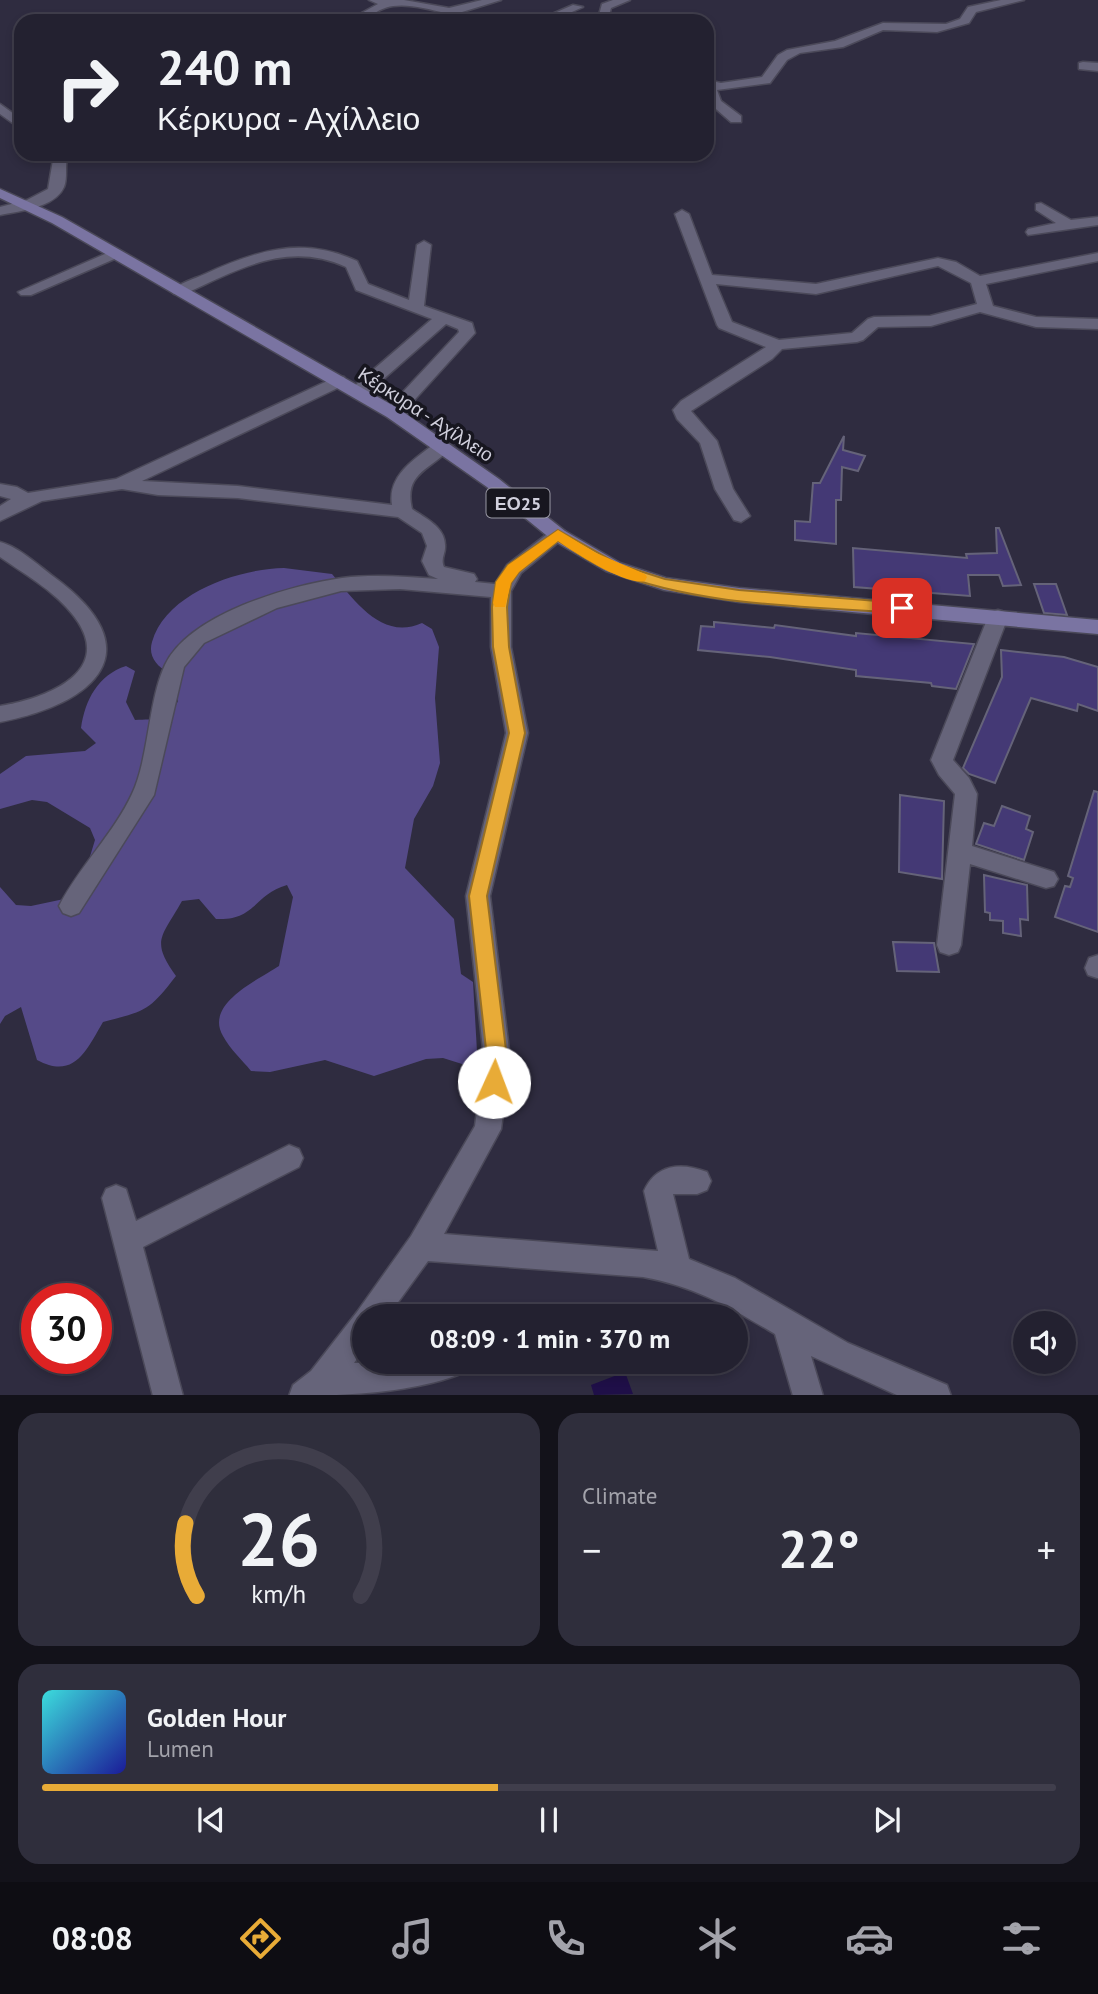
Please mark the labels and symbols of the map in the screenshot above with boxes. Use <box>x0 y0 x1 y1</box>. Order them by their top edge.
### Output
street label: Κέρκυρα - Αχίλλειο <box>354 361 498 467</box>
road number: ΕΟ25 <box>486 489 550 518</box>
pin <box>872 578 932 638</box>
position arrow <box>457 1045 531 1119</box>
speed limit sign: 30 <box>21 1283 112 1374</box>

